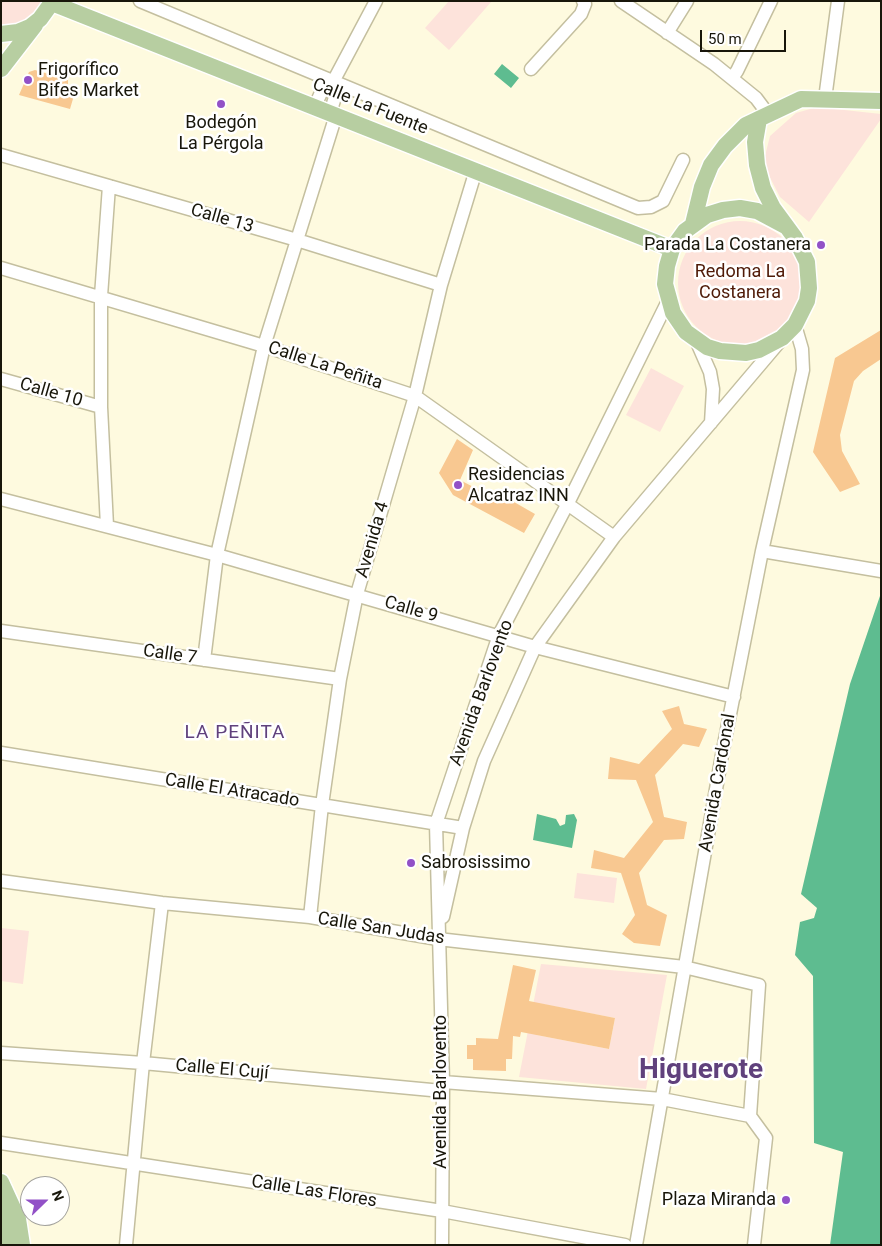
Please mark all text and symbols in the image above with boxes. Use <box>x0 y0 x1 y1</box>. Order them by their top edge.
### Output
scale bar <box>702 20 788 52</box>
text: 50 m <box>708 30 742 48</box>
place label: Frigorífico Bifes Market <box>38 59 139 102</box>
marker: Frigorífico Bifes Market <box>22 74 34 86</box>
street label: Calle La Fuente <box>309 74 431 140</box>
marker: Bodegón La Pérgola <box>215 98 227 110</box>
place label: Bodegón La Pérgola <box>178 112 264 154</box>
street label: Calle 13 <box>188 200 256 238</box>
place label: Parada La Costanera <box>644 234 811 256</box>
marker: Parada La Costanera <box>815 239 827 251</box>
park label: Redoma La Costanera <box>695 261 785 304</box>
street label: Calle La Peñita <box>265 337 385 395</box>
street label: Calle 10 <box>17 374 85 412</box>
place label: Residencias Alcatraz INN <box>468 464 569 506</box>
marker: Residencias Alcatraz INN <box>452 479 464 491</box>
street label: Avenida 4 <box>352 499 394 581</box>
street label: Calle 9 <box>382 592 440 628</box>
street label: Avenida Barlovento <box>446 617 518 769</box>
street label: Calle 7 <box>142 641 198 669</box>
street label: Avenida Cardonal <box>695 712 741 854</box>
district label: LA PEÑITA <box>183 722 287 744</box>
street label: Calle El Atracado <box>163 770 301 812</box>
place label: Sabrosissimo <box>421 852 530 874</box>
marker: Sabrosissimo <box>405 857 417 869</box>
street label: Calle San Judas <box>316 908 446 950</box>
street label: Avenida Barlovento <box>430 1015 452 1169</box>
district label: Higuerote <box>639 1054 763 1088</box>
street label: Calle El Cují <box>174 1055 270 1085</box>
street label: Calle Las Flores <box>250 1171 378 1213</box>
north arrow <box>20 1176 70 1226</box>
text: N <box>49 1188 67 1203</box>
place label: Plaza Miranda <box>662 1189 776 1211</box>
marker: Plaza Miranda <box>780 1194 792 1206</box>

